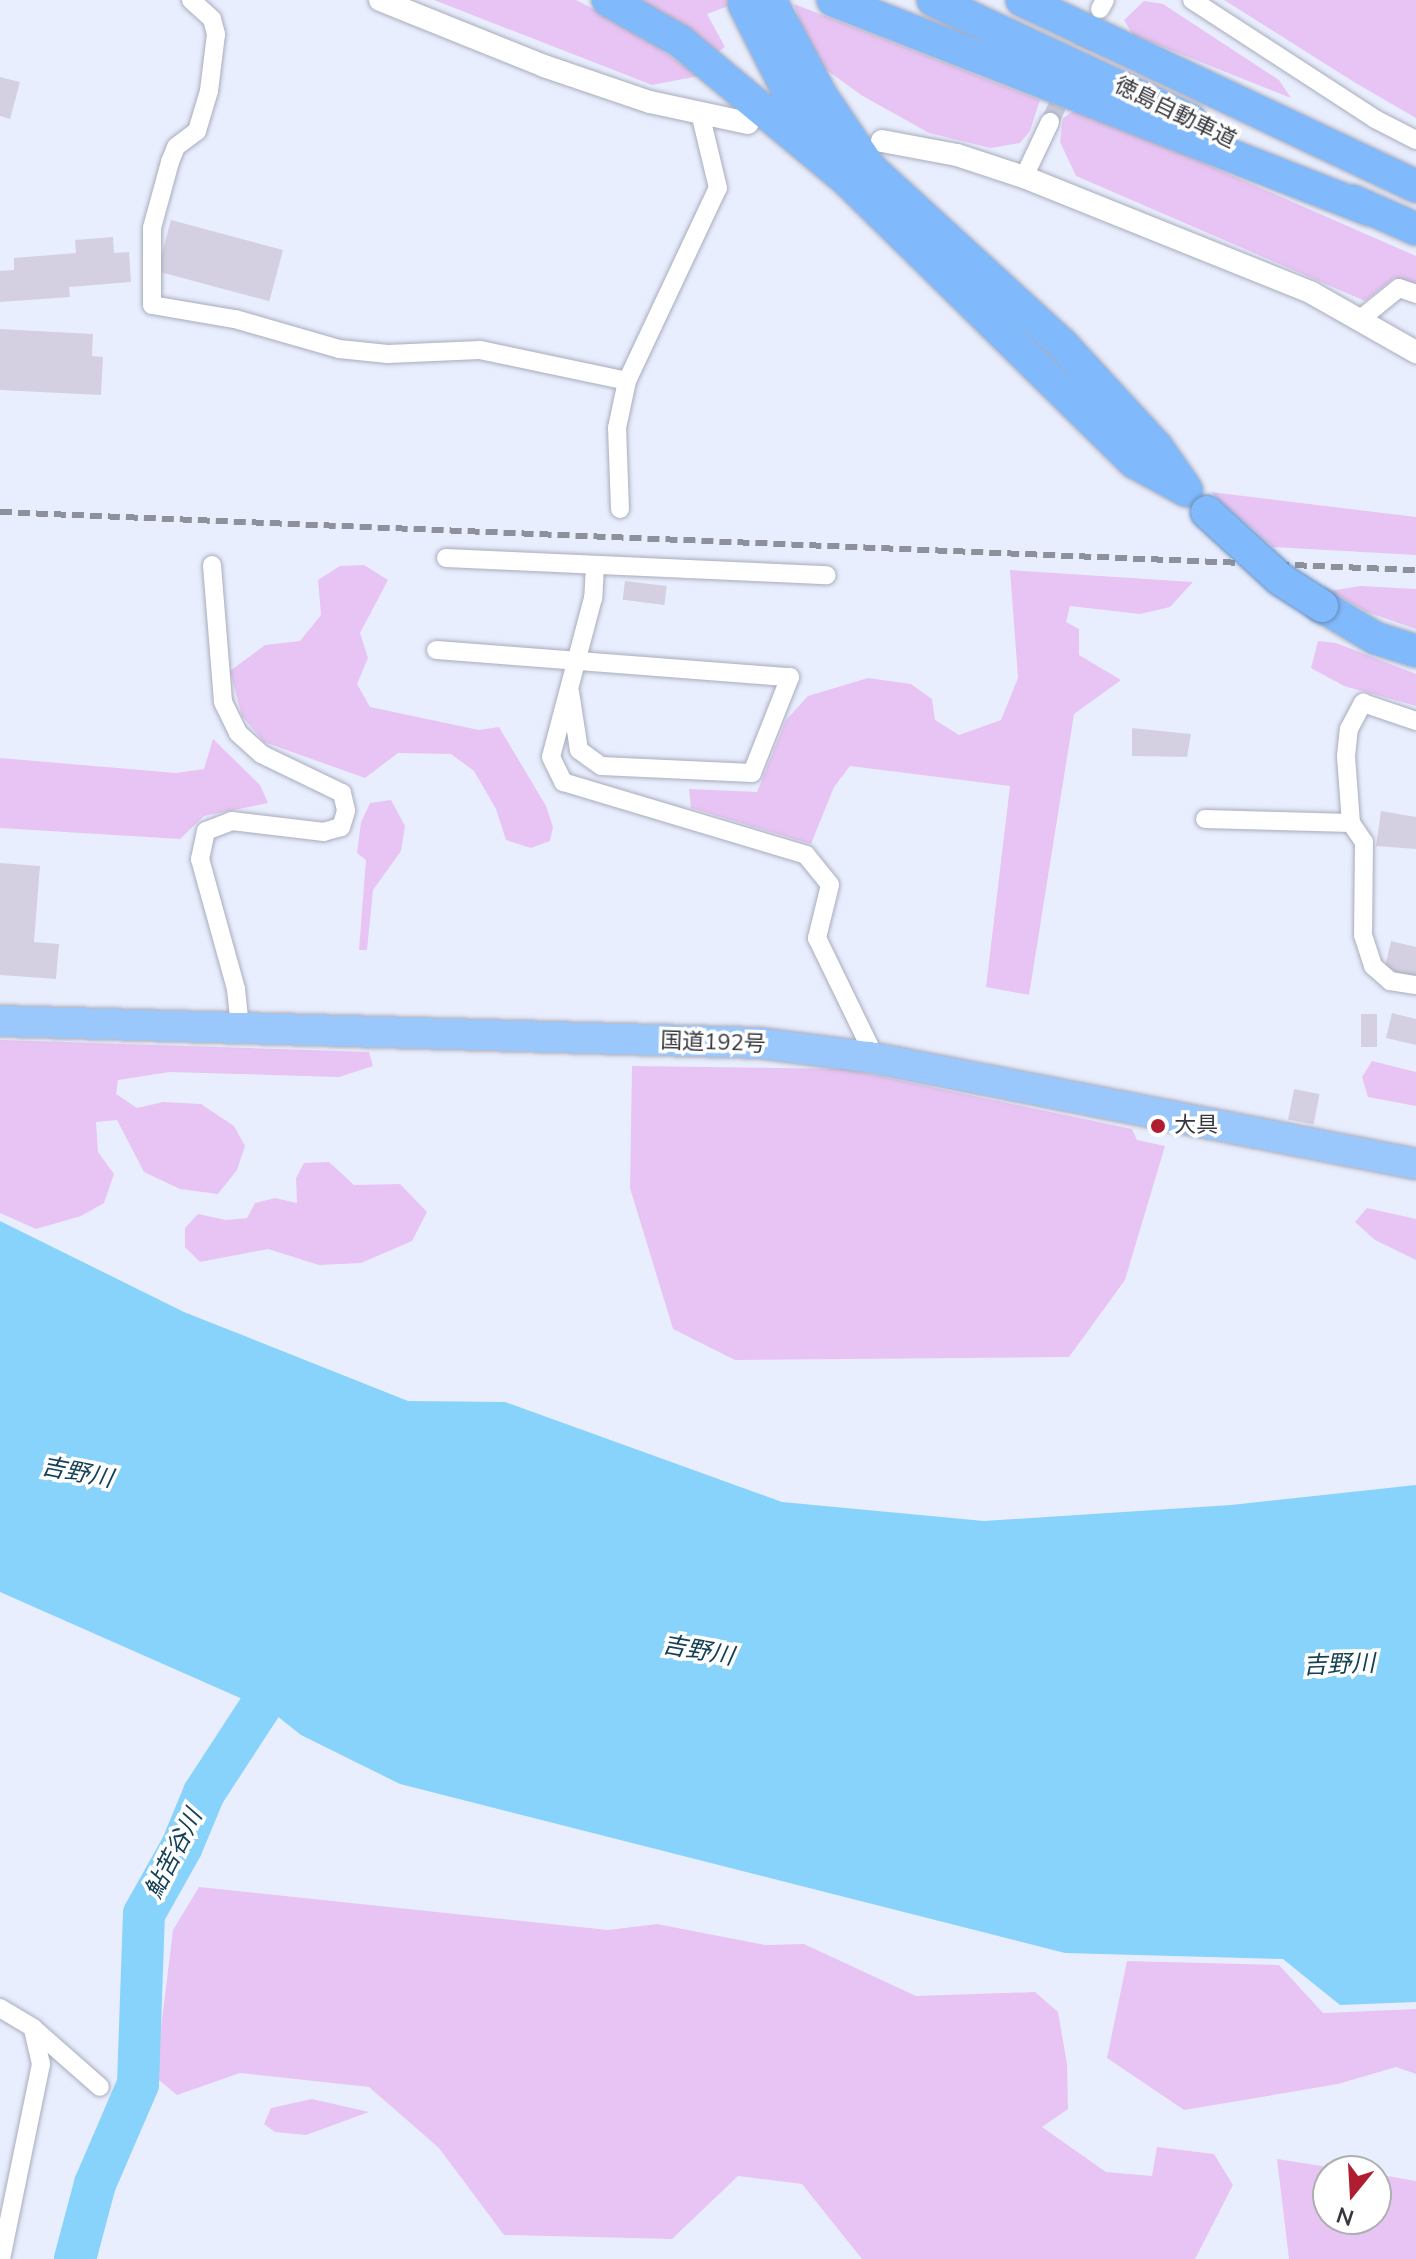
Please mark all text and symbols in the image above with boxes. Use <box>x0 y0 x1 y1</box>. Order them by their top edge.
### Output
street label: 徳島自動車道 <box>1110 72 1240 154</box>
street label: 国道192号 <box>660 1028 766 1058</box>
place label: 大具 <box>1174 1113 1218 1139</box>
marker: 大具 <box>1149 1117 1167 1135</box>
water label: 吉野川 <box>39 1452 115 1494</box>
water label: 吉野川 <box>660 1631 736 1671</box>
water label: 吉野川 <box>1303 1649 1375 1681</box>
water label: 鮎苦谷川 <box>139 1805 209 1903</box>
north arrow <box>1312 2155 1392 2235</box>
text: N <box>1333 2199 1358 2233</box>

